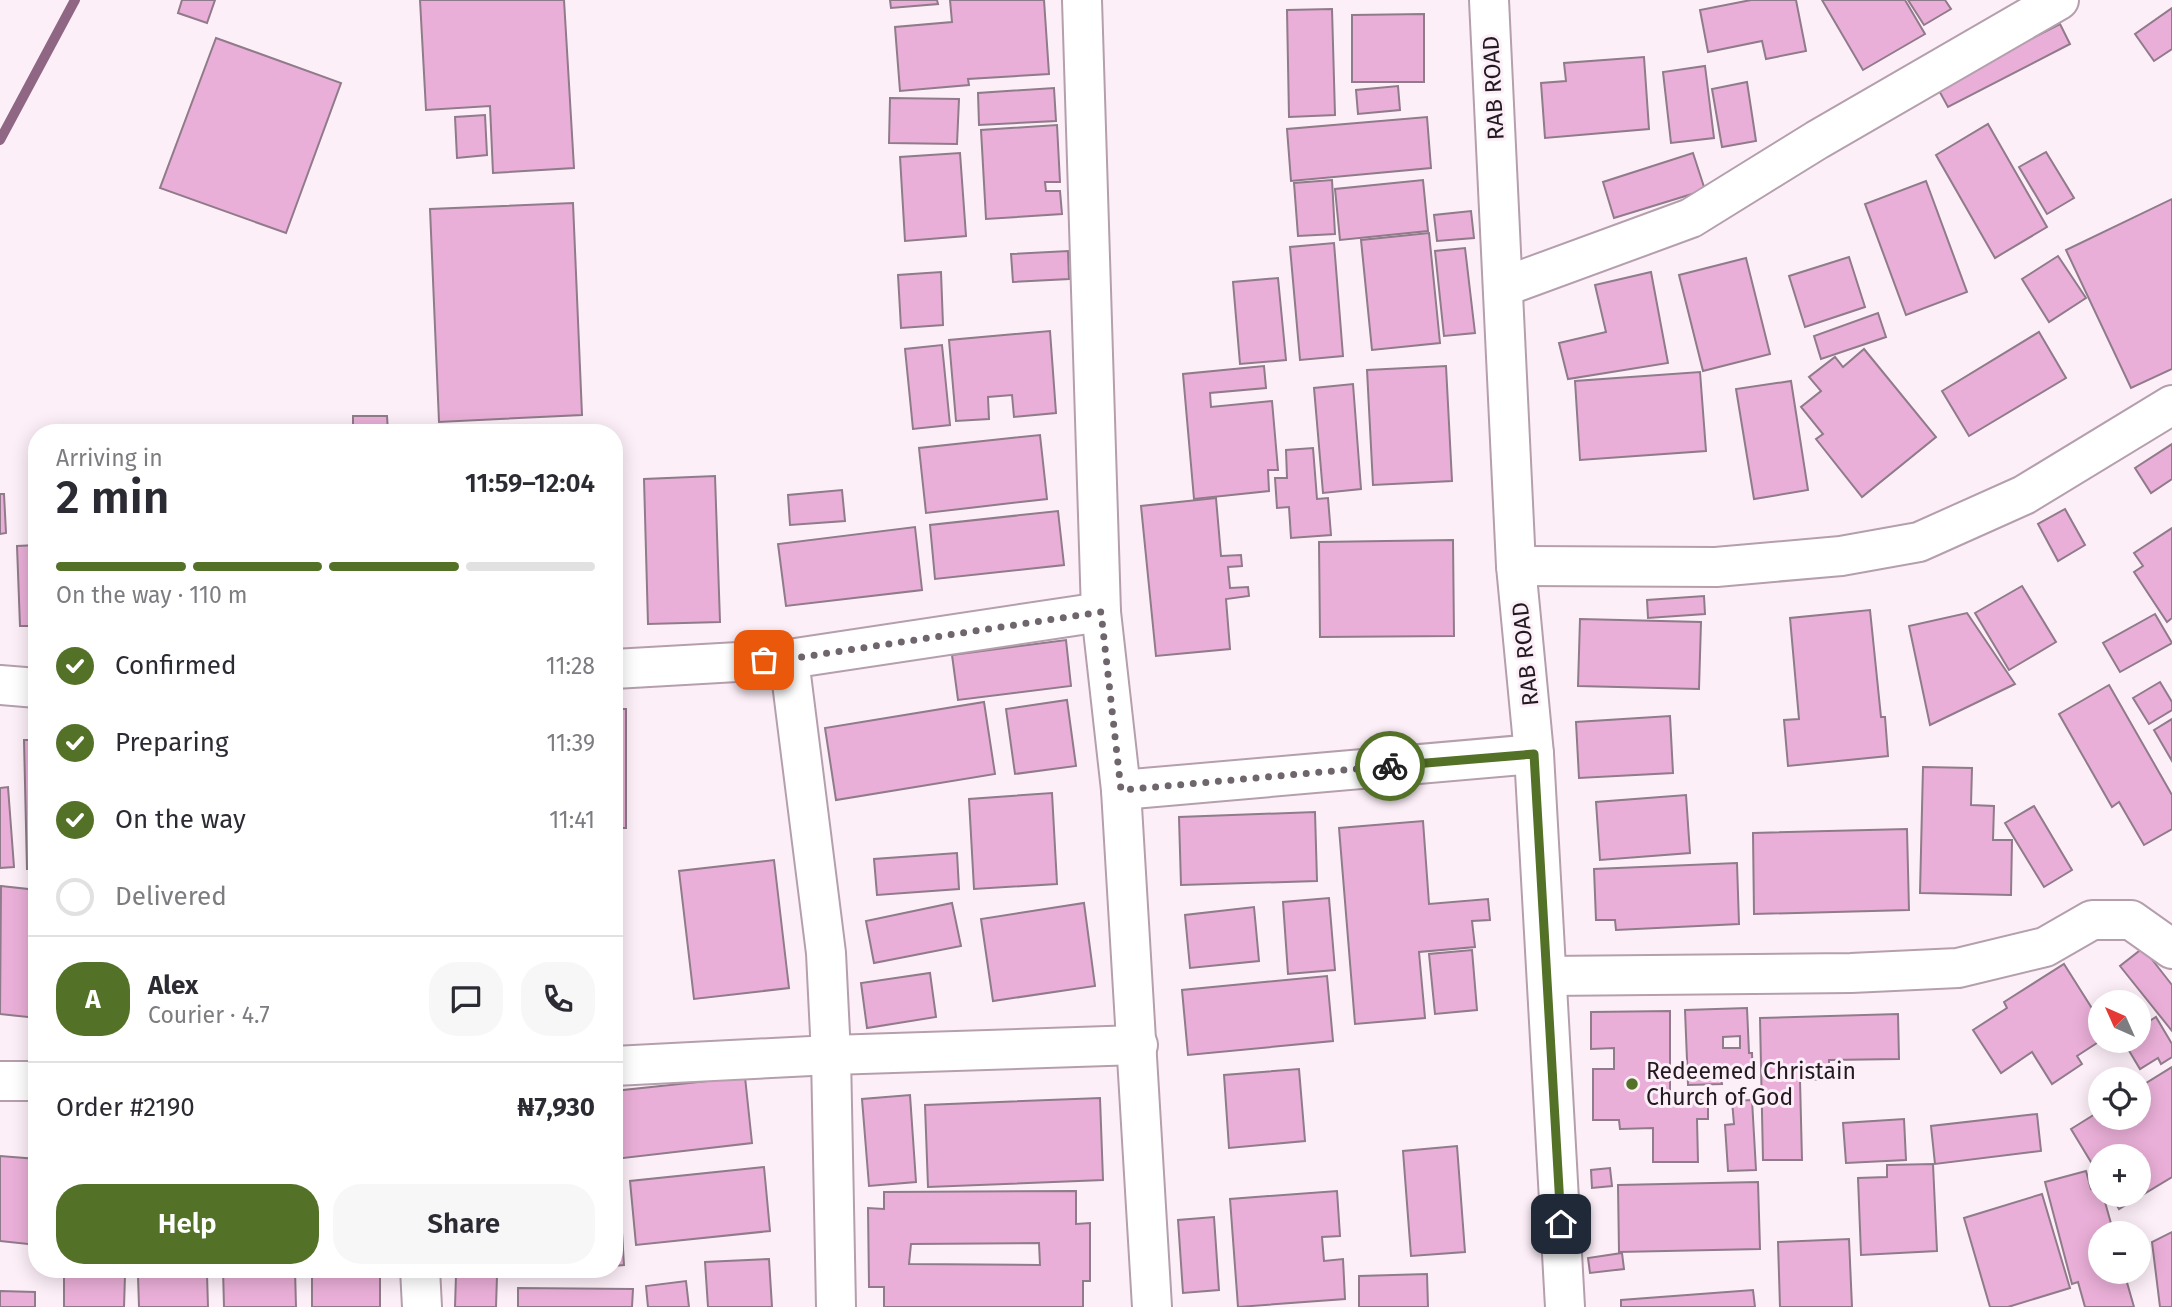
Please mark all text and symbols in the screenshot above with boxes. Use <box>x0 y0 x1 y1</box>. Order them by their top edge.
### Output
street label: RAB ROAD <box>1476 35 1510 141</box>
text: Arriving in <box>56 444 163 472</box>
text: 11:59–12:04 <box>465 468 595 499</box>
text: 2 min <box>56 470 169 525</box>
text: On the way · 110 m <box>56 581 248 609</box>
street label: RAB ROAD <box>1506 601 1544 707</box>
pin <box>734 630 794 690</box>
icon: bag <box>745 641 783 679</box>
icon: check <box>56 647 94 685</box>
text: Confirmed <box>115 650 236 681</box>
text: 11:28 <box>546 652 595 680</box>
icon: check <box>56 724 94 762</box>
text: Preparing <box>115 727 228 758</box>
text: 11:39 <box>546 729 595 757</box>
courier <box>1355 731 1425 801</box>
icon: bike <box>1371 747 1409 785</box>
icon: check <box>56 801 94 839</box>
text: On the way <box>115 804 246 835</box>
text: 11:41 <box>549 806 595 834</box>
text: Delivered <box>115 881 227 912</box>
button: chat <box>429 962 503 1036</box>
button: phone <box>521 962 595 1036</box>
text: Alex <box>148 970 198 1001</box>
text: A <box>85 984 101 1015</box>
north arrow <box>2088 990 2151 1054</box>
map controls <box>2088 990 2151 1284</box>
text: Courier · 4.7 <box>148 1001 270 1029</box>
place label: Redeemed Christain Church of God <box>1646 1057 1856 1111</box>
button: locate <box>2088 1067 2151 1130</box>
marker: Redeemed Christain Church of God <box>1624 1076 1640 1092</box>
text: Order #2190 <box>56 1092 195 1123</box>
text: ₦7,930 <box>517 1092 595 1123</box>
button: + <box>2088 1144 2151 1207</box>
button: Help <box>56 1184 319 1264</box>
button: Share <box>333 1184 595 1264</box>
pin <box>1531 1194 1591 1254</box>
icon: home <box>1542 1205 1580 1243</box>
button: − <box>2088 1221 2151 1284</box>

